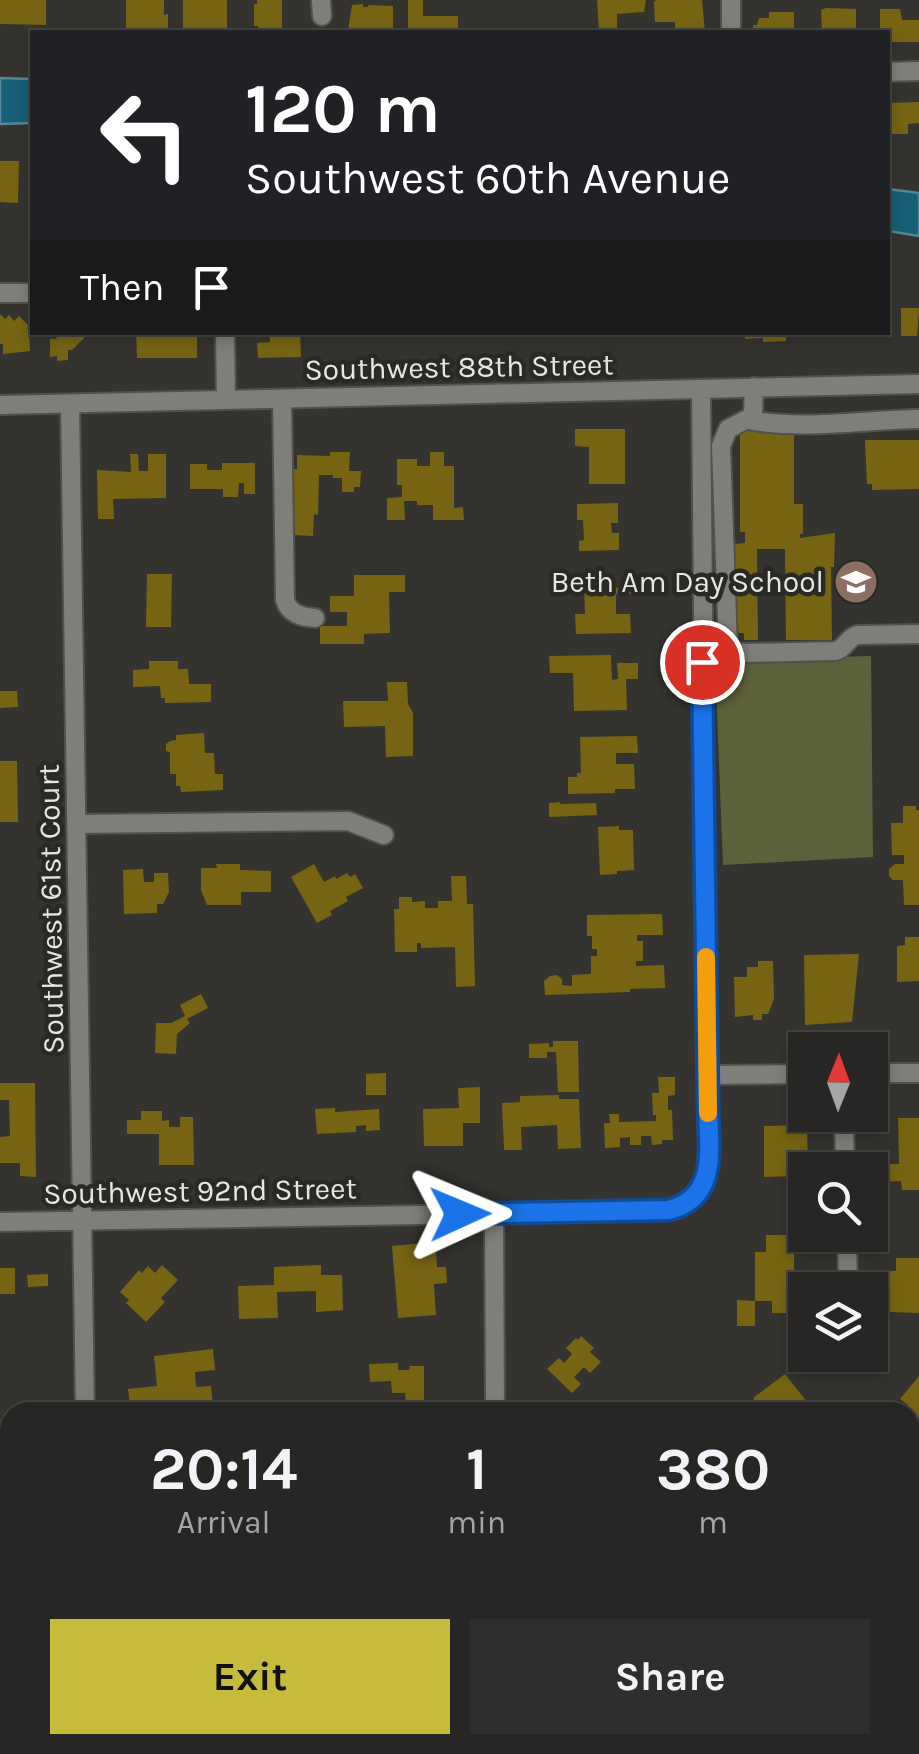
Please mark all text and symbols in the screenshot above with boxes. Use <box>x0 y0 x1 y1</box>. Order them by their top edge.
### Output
text: 120 m <box>245 68 441 150</box>
icon: left <box>80 70 210 200</box>
text: Southwest 60th Avenue <box>245 152 730 204</box>
icon: arrive <box>184 260 239 315</box>
text: Then <box>80 265 164 310</box>
street label: Southwest 88th Street <box>304 346 614 388</box>
school or university icon: Beth Am Day School <box>833 559 879 605</box>
place label: Beth Am Day School <box>551 564 824 600</box>
pin <box>660 620 745 705</box>
icon: arrive <box>675 635 730 690</box>
street label: Southwest 61st Court <box>30 764 72 1054</box>
north arrow <box>788 1032 888 1132</box>
map controls <box>788 1032 888 1372</box>
button: search <box>788 1152 888 1252</box>
position arrow <box>408 1162 512 1266</box>
street label: Southwest 92nd Street <box>43 1170 357 1212</box>
button: layers <box>788 1272 888 1372</box>
text: 20:14 <box>150 1434 297 1504</box>
text: 1 <box>466 1434 487 1504</box>
text: 380 <box>656 1434 770 1504</box>
text: Arrival <box>177 1504 271 1541</box>
text: min <box>447 1504 506 1541</box>
text: m <box>698 1504 728 1541</box>
button: Exit <box>50 1619 450 1734</box>
button: Share <box>470 1619 870 1734</box>

